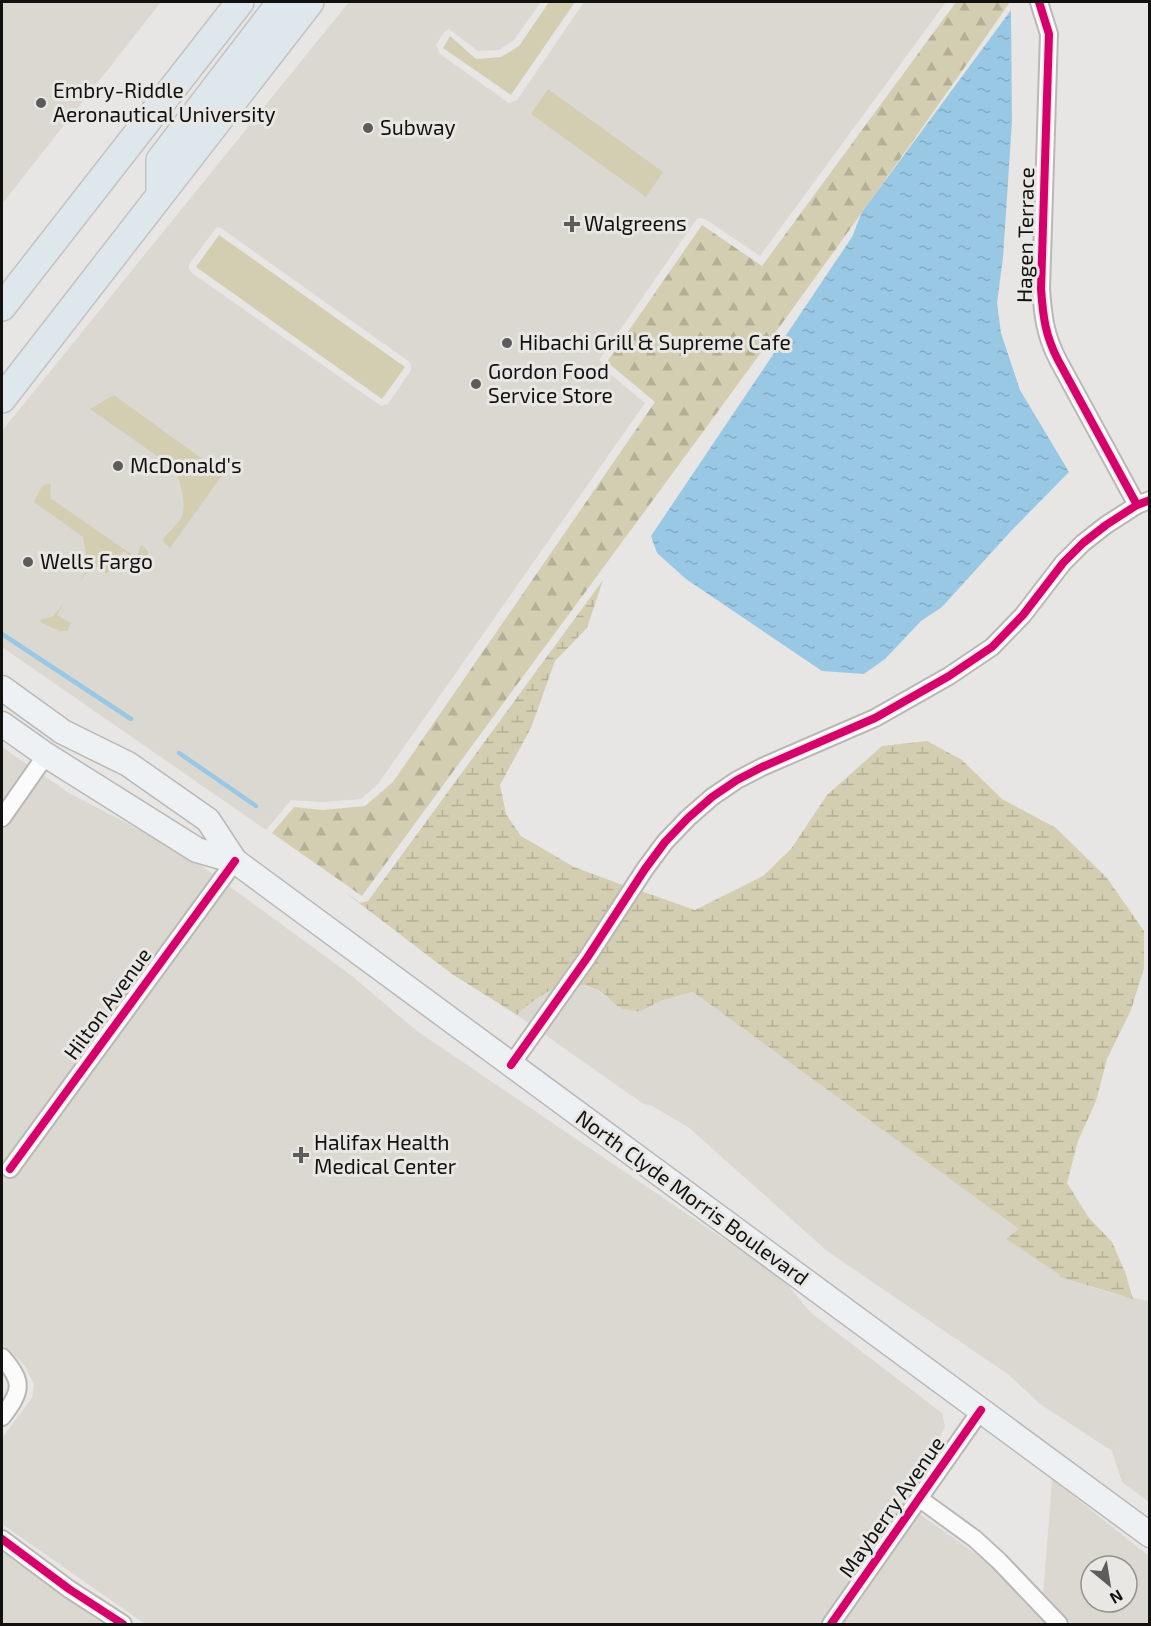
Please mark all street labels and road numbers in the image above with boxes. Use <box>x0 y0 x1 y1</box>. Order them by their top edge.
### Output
street label: Hagen Terrace <box>1011 167 1038 303</box>
street label: Hilton Avenue <box>58 942 156 1064</box>
street label: North Clyde Morris Boulevard <box>572 1104 814 1290</box>
street label: Mayberry Avenue <box>833 1431 949 1581</box>

